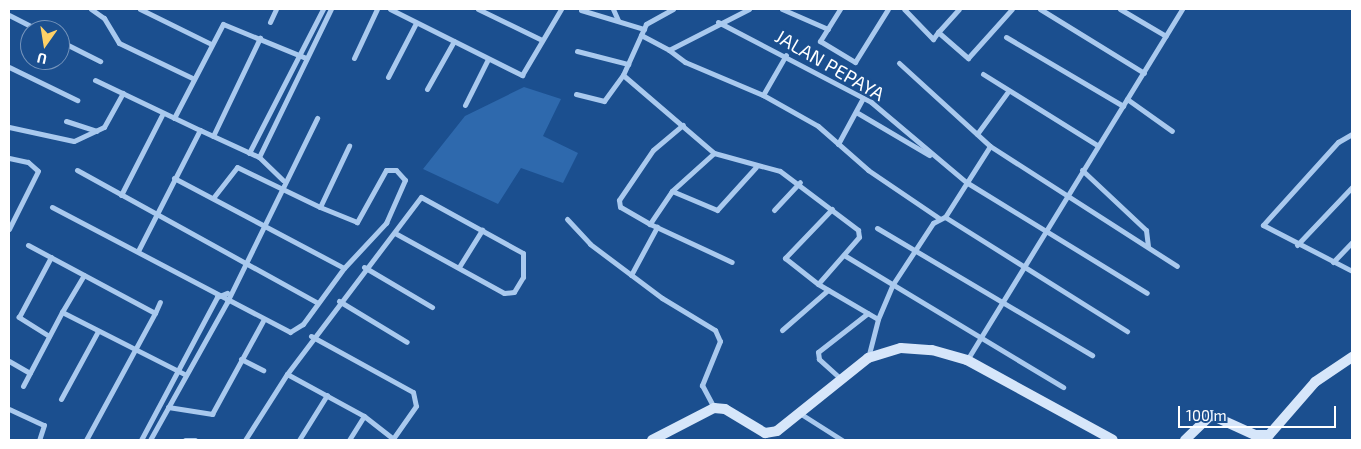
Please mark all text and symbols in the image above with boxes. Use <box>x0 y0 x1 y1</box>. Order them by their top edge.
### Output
north arrow <box>20 20 70 70</box>
street label: JALAN PEPAYA <box>771 25 889 105</box>
text: U <box>35 50 48 68</box>
scale bar <box>1181 396 1338 428</box>
text: 100 m <box>1186 406 1227 424</box>

